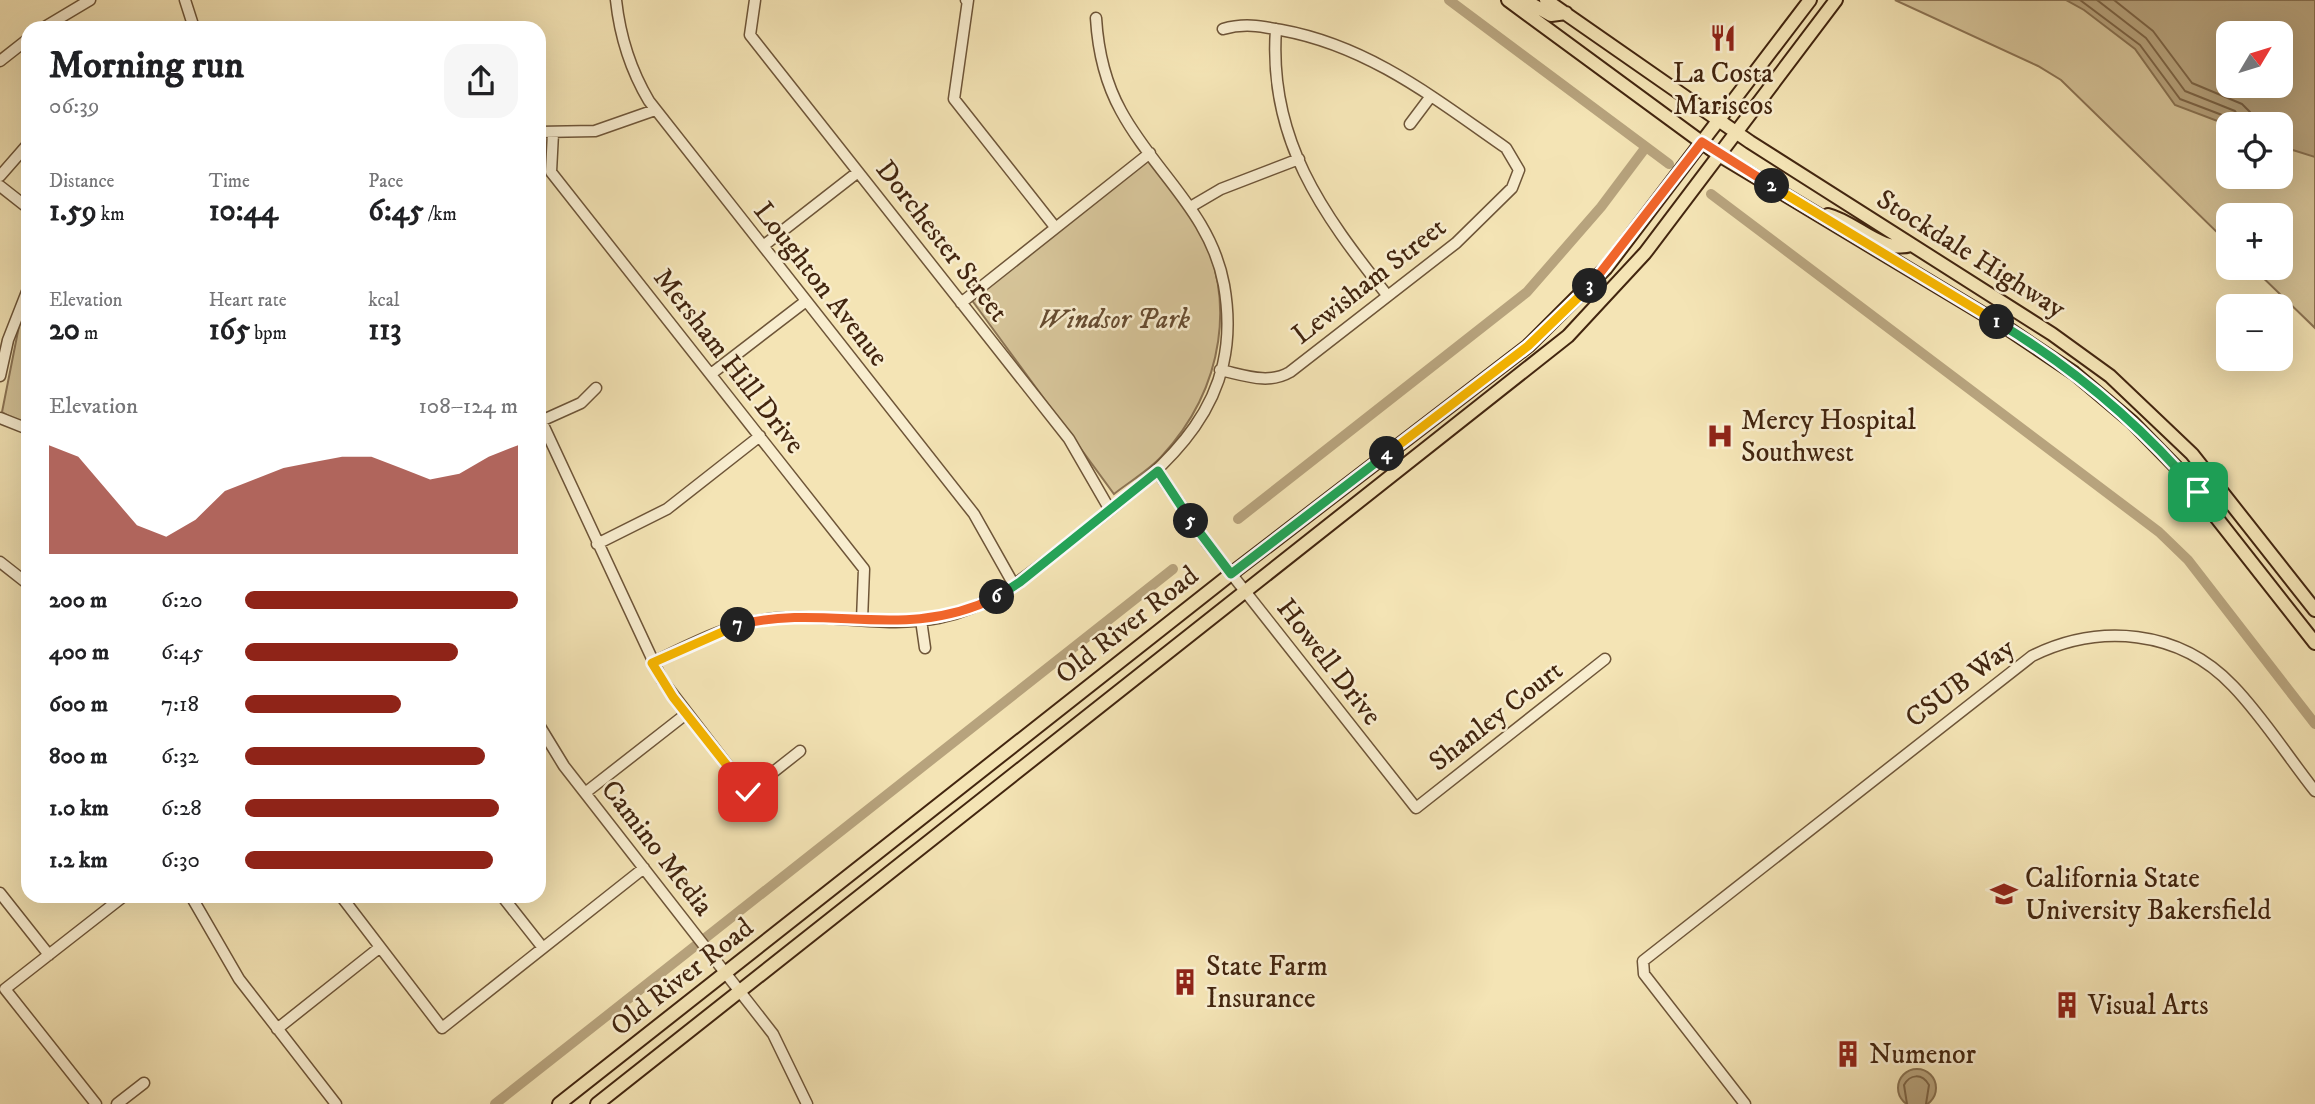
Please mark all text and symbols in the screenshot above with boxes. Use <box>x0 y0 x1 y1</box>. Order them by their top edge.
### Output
north arrow <box>2216 21 2292 98</box>
map controls <box>2216 21 2293 371</box>
restaurant icon: La Costa Mariscos <box>1708 23 1738 53</box>
text: Morning run <box>49 42 244 90</box>
button: share <box>444 44 518 118</box>
place label: La Costa Mariscos <box>1673 56 1773 123</box>
text: 06:39 <box>49 92 99 121</box>
button: locate <box>2216 112 2293 189</box>
street label: Dorchester Street <box>868 153 1016 329</box>
pin: 2 <box>1754 168 1790 204</box>
text: Distance <box>49 170 114 193</box>
text: Time <box>209 170 250 193</box>
text: Pace <box>368 170 403 193</box>
text: 2 <box>1767 174 1776 197</box>
street label: Stockdale Highway <box>1870 182 2073 327</box>
text: 1.59 <box>49 193 97 230</box>
text: 10:44 <box>209 193 278 230</box>
text: 6:45 <box>368 193 424 230</box>
street label: Loughton Avenue <box>746 195 896 373</box>
text: km <box>97 203 124 226</box>
text: /km <box>424 203 457 226</box>
button: + <box>2216 203 2293 280</box>
street label: Lewisham Street <box>1285 210 1453 352</box>
street label: Mersham Hill Drive <box>646 261 812 461</box>
pin: 3 <box>1572 268 1608 304</box>
text: 3 <box>1586 274 1593 297</box>
text: Elevation <box>49 289 123 312</box>
text: Heart rate <box>209 289 287 312</box>
text: kcal <box>368 289 400 312</box>
button: − <box>2216 294 2293 371</box>
park label: Windsor Park <box>1038 302 1190 337</box>
pin: 1 <box>1980 304 2014 340</box>
text: 1 <box>1993 310 2000 333</box>
text: 20 <box>49 312 80 349</box>
text: 165 <box>209 312 250 349</box>
text: 113 <box>368 312 402 349</box>
text: m <box>80 322 98 345</box>
text: bpm <box>250 322 287 345</box>
text: Elevation <box>49 392 138 421</box>
text: 108–124 m <box>418 392 518 421</box>
place label: Mercy Hospital Southwest <box>1741 403 1917 470</box>
hospital icon: Mercy Hospital Southwest <box>1705 421 1735 451</box>
pin: 4 <box>1370 436 1404 472</box>
text: 4 <box>1381 442 1392 465</box>
pin <box>2168 462 2228 522</box>
icon: arrive <box>2179 473 2217 511</box>
pin: 5 <box>1174 504 1208 538</box>
text: 5 <box>1186 509 1195 532</box>
street label: Old River Road <box>1048 558 1206 692</box>
pin: 6 <box>979 580 1014 614</box>
text: 6 <box>992 585 1001 608</box>
text: 200 m <box>49 586 107 615</box>
text: 6:20 <box>161 586 203 615</box>
street label: Howell Drive <box>1269 592 1389 732</box>
pin: 7 <box>720 608 756 642</box>
text: 7 <box>732 613 743 636</box>
street label: CSUB Way <box>1898 630 2022 735</box>
text: 400 m <box>49 638 109 667</box>
text: 6:45 <box>161 638 204 667</box>
street label: Shanley Court <box>1422 653 1570 779</box>
text: 600 m <box>49 690 108 719</box>
text: 7:18 <box>161 690 199 719</box>
text: 800 m <box>49 742 107 771</box>
text: 6:32 <box>161 742 199 771</box>
pin <box>718 762 778 822</box>
street label: Camino Media <box>593 773 721 923</box>
icon: check <box>729 773 767 811</box>
text: 1.0 km <box>49 794 109 823</box>
text: 6:28 <box>161 794 202 823</box>
text: 1.2 km <box>49 846 108 875</box>
text: 6:30 <box>161 846 200 875</box>
place label: California State University Bakersfield <box>2025 861 2271 928</box>
school or university icon: California State University Bakersfield <box>1989 879 2019 909</box>
street label: Old River Road <box>603 910 761 1044</box>
place label: State Farm Insurance <box>1206 949 1328 1016</box>
building icon: State Farm Insurance <box>1170 967 1200 997</box>
place label: Visual Arts <box>2087 988 2208 1023</box>
building icon: Visual Arts <box>2052 990 2082 1020</box>
place label: Numenor <box>1869 1037 1976 1072</box>
building icon: Numenor <box>1833 1039 1863 1069</box>

